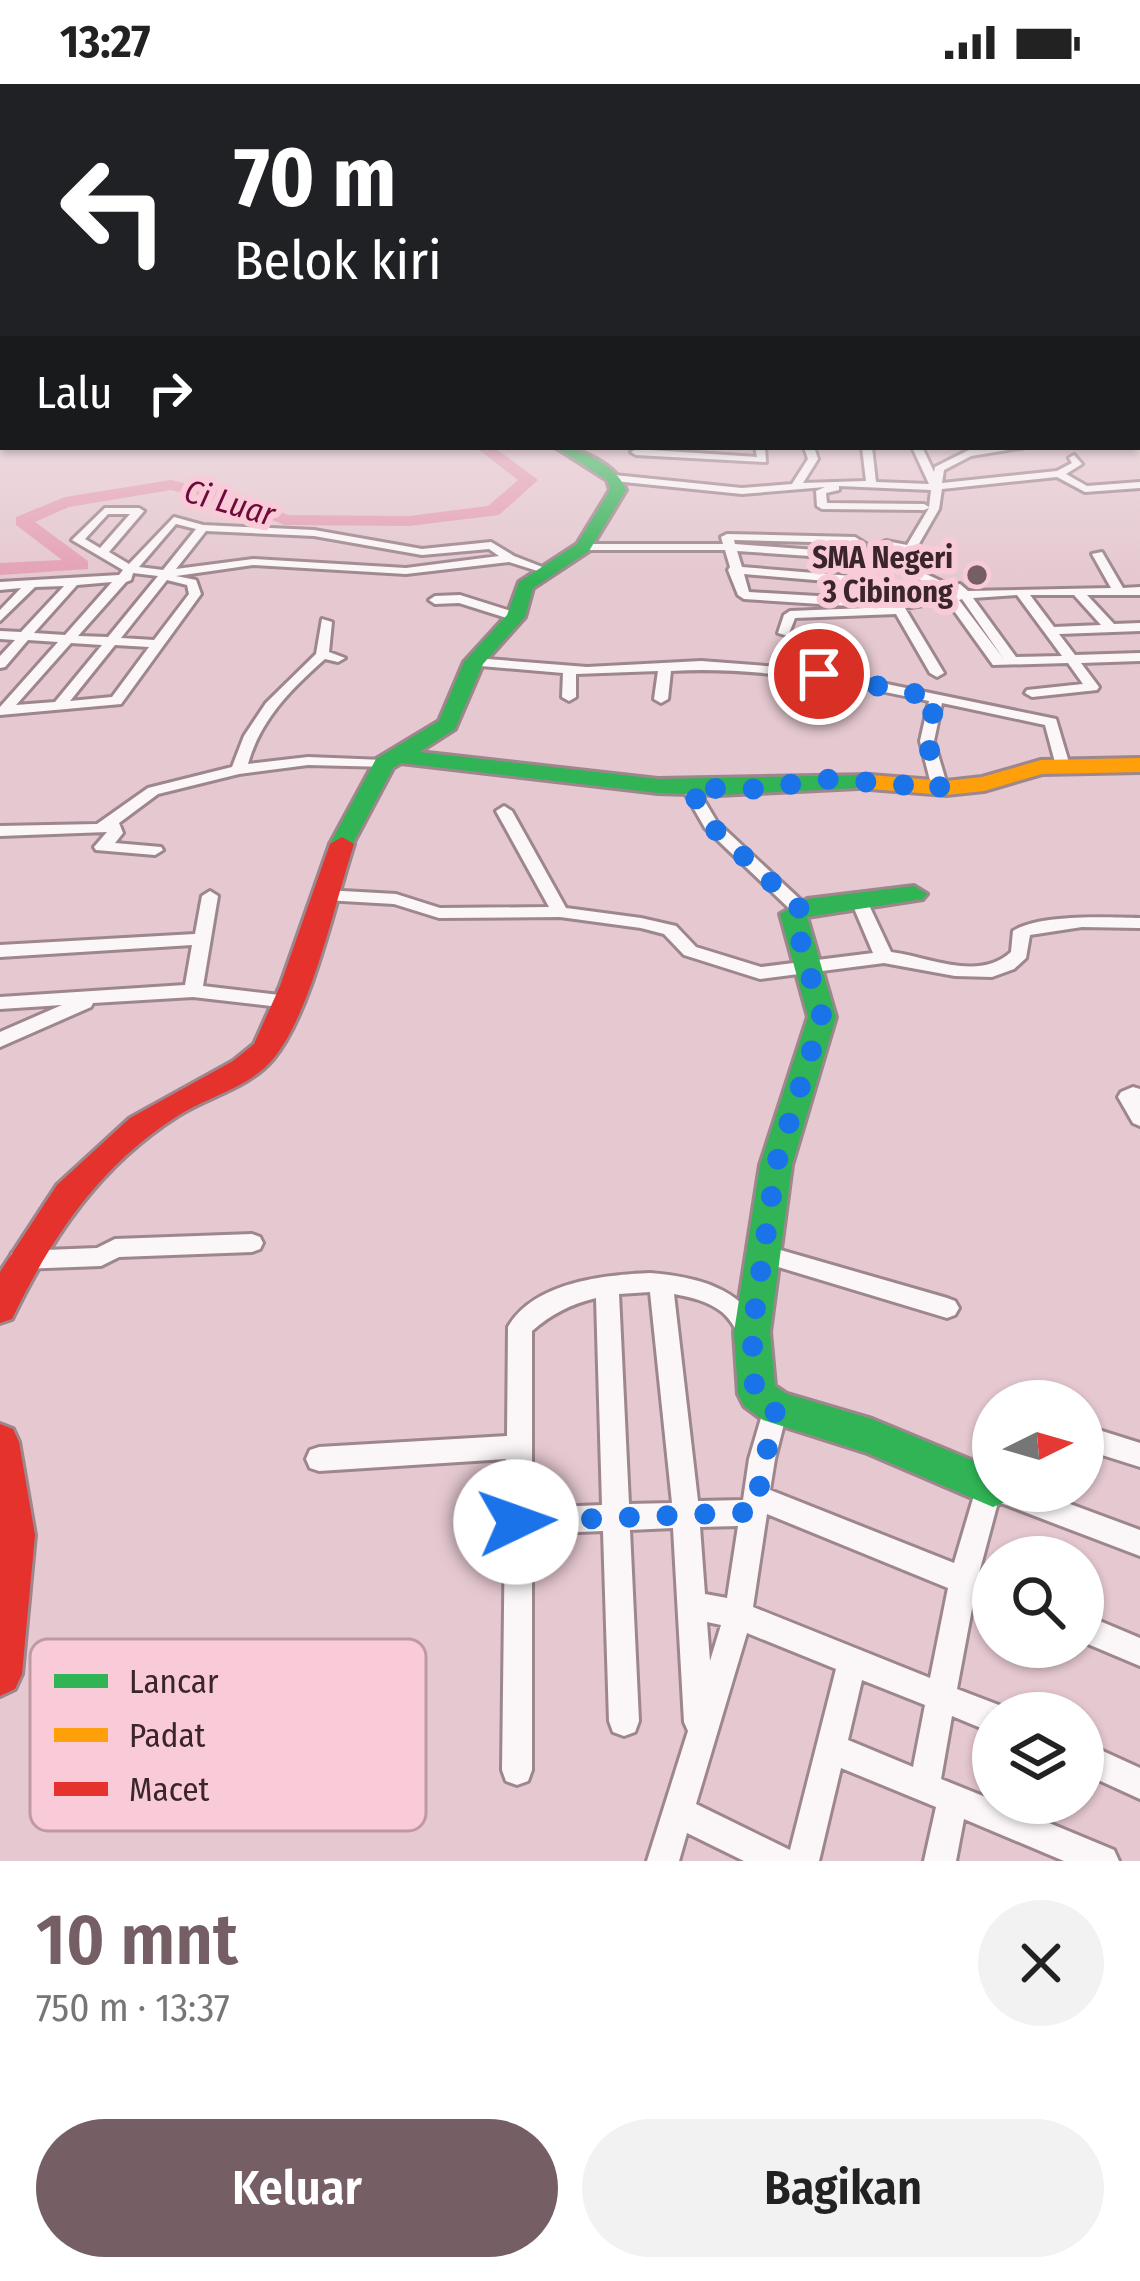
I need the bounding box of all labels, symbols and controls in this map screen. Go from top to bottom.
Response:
text: 13:27 [60,15,150,69]
text: 70 m [234,127,396,228]
icon: left [36,132,192,288]
text: Belok kiri [234,229,442,293]
icon: right [137,360,203,426]
text: Lalu [36,366,113,420]
water label: Ci Luar [180,471,281,535]
place label: SMA Negeri 3 Cibinong [812,540,953,610]
marker: SMA Negeri 3 Cibinong [964,562,990,588]
pin [768,623,870,725]
icon: arrive [786,641,852,707]
north arrow [972,1380,1104,1512]
map controls [972,1380,1104,1824]
position arrow [453,1459,579,1585]
button: search [972,1536,1104,1668]
legend [30,1639,426,1831]
text: Lancar [129,1662,219,1702]
button: layers [972,1692,1104,1824]
text: Padat [129,1716,206,1756]
text: Macet [129,1770,209,1810]
text: 10 mnt [36,1897,238,1983]
button: close [978,1900,1104,2026]
text: 750 m · 13:37 [36,1985,230,2031]
button: Keluar [36,2119,558,2257]
button: Bagikan [582,2119,1104,2257]

